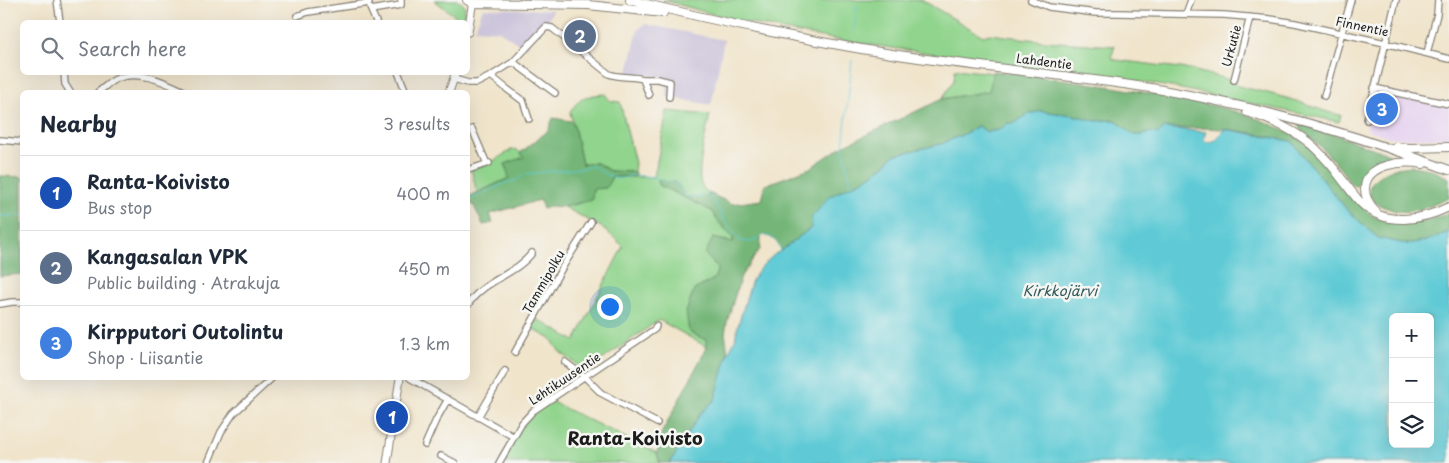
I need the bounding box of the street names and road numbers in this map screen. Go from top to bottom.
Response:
street label: Finnentie [1334,12,1390,40]
street label: Urkutie [1217,23,1245,69]
street label: Lahdentie [1015,49,1073,73]
street label: Tammipolku [518,246,569,317]
street label: Lehtikuusentie [525,348,604,409]

